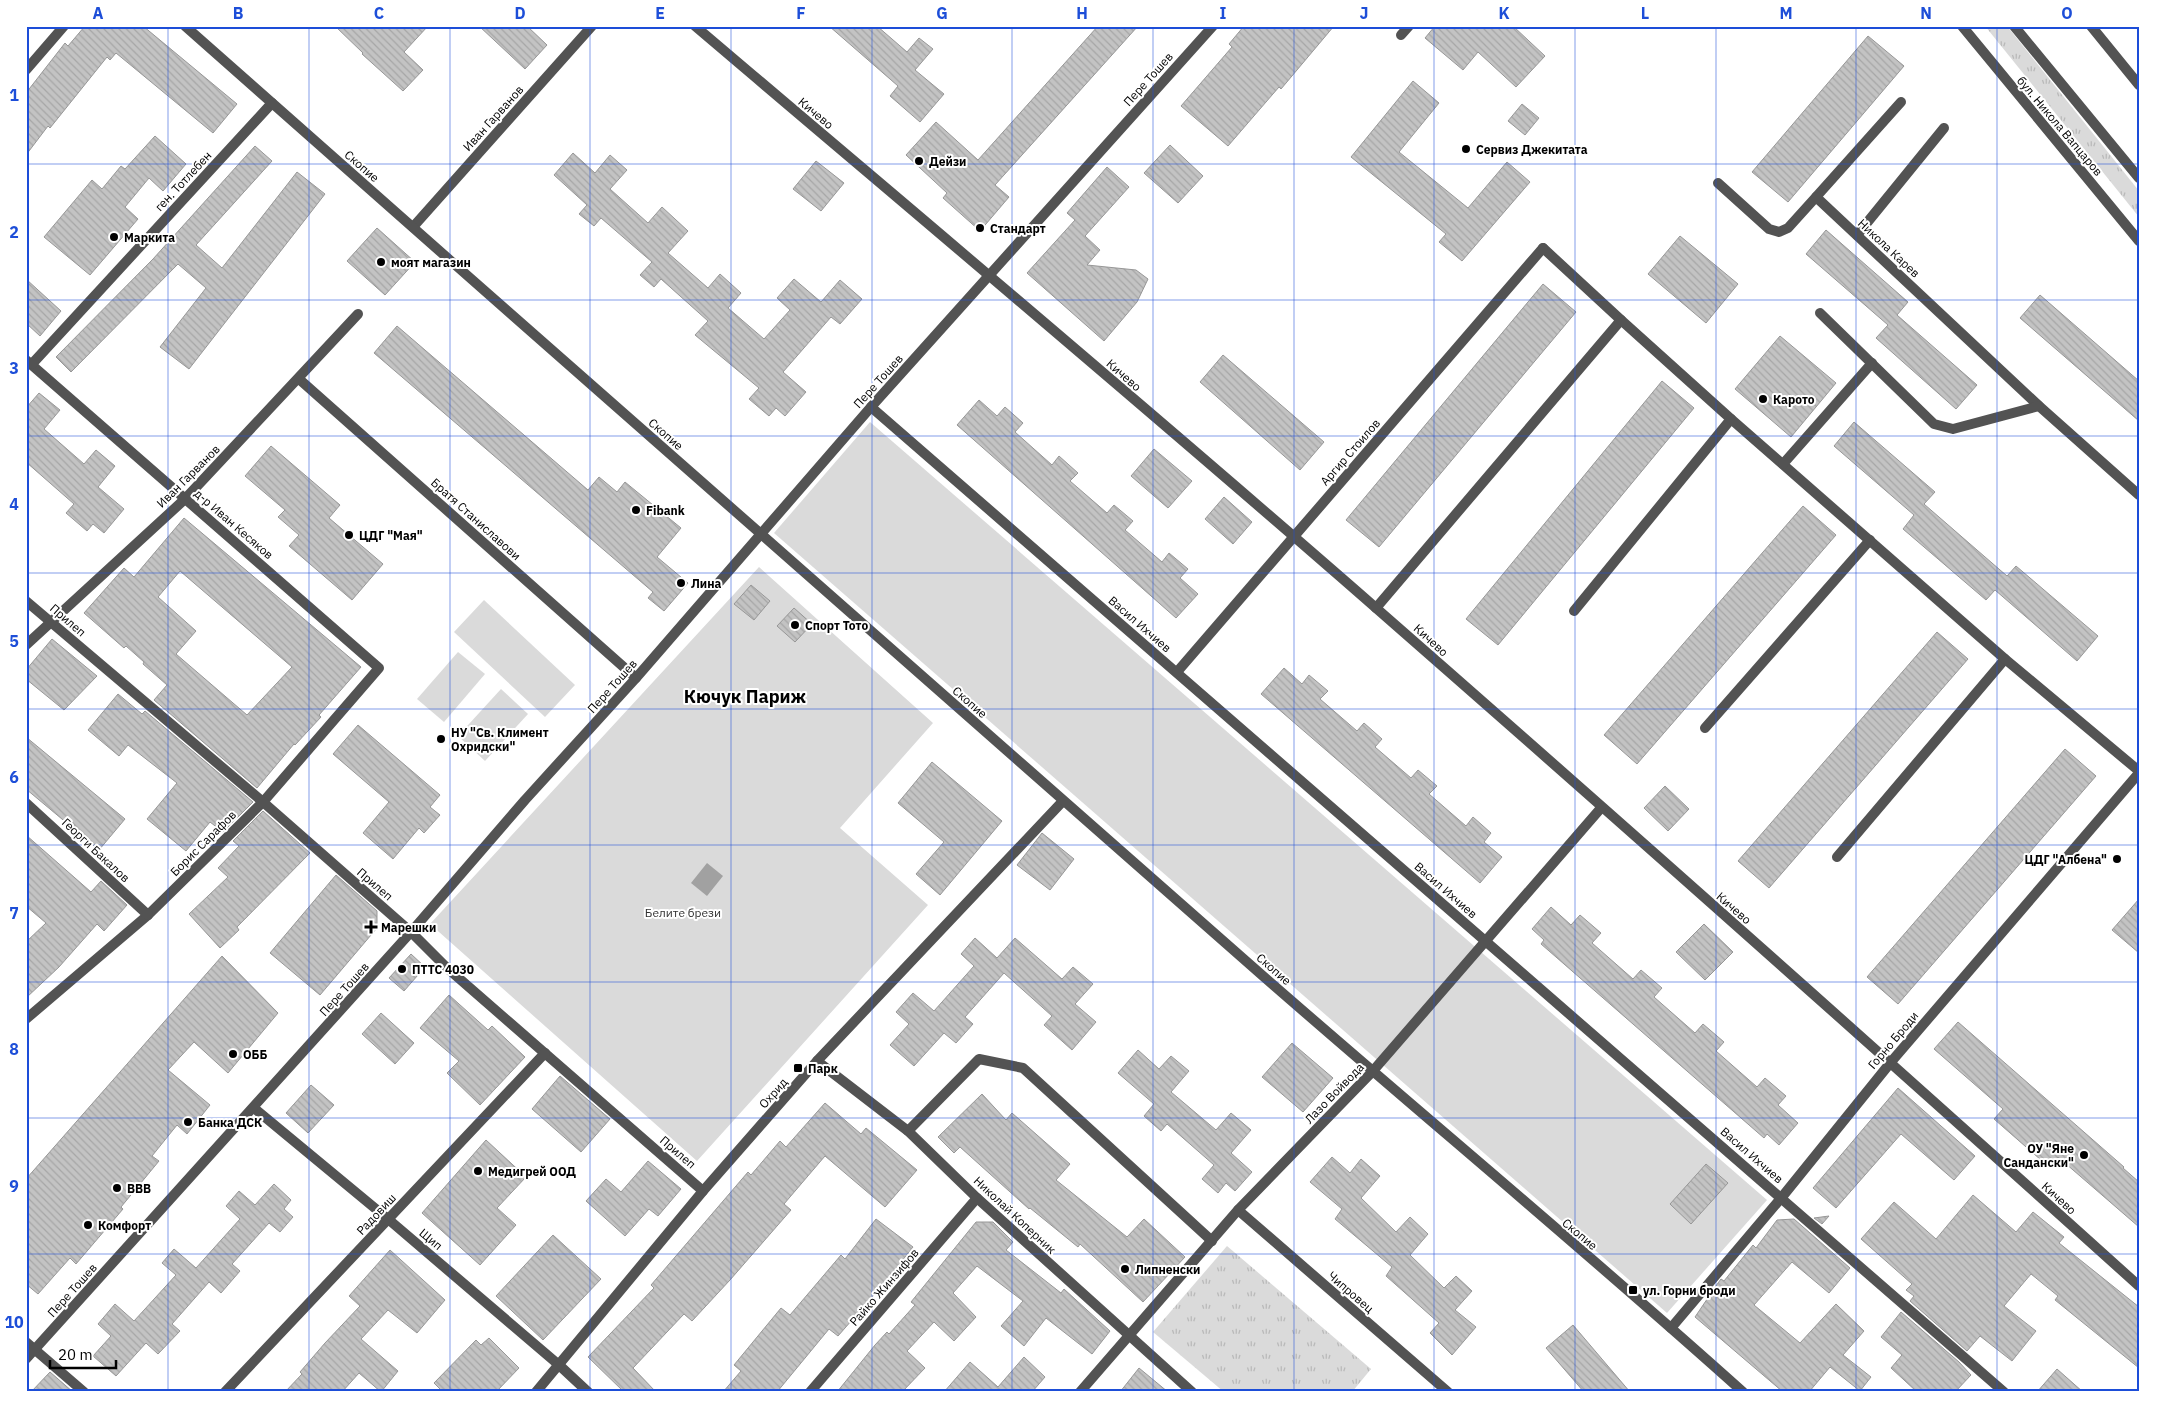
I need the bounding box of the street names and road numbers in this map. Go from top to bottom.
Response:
street label: Пере Тошев [1120,49,1176,109]
street label: бул. Никола Вапцаров [2014,73,2106,179]
street label: Иван Гарванов [460,82,526,154]
street label: Кичево [795,94,837,132]
street label: Скопие [342,147,383,185]
street label: ген. Тотлебен [151,148,215,214]
street label: Никола Карев [1855,216,1923,280]
street label: Пере Тошев [850,351,906,411]
street label: Кичево [1103,356,1145,394]
street label: Скопие [646,415,687,453]
street label: Аргир Стоилов [1317,416,1383,488]
street label: Иван Гарванов [153,441,223,511]
street label: Братя Станиславови [428,475,524,563]
street label: д-р Иван Кесяков [192,486,276,562]
street label: Васил Ихчиев [1106,593,1174,655]
street label: Прилеп [47,600,89,640]
street label: Кичево [1411,621,1452,660]
street label: Пере Тошев [584,656,640,716]
street label: Скопие [950,683,991,721]
street label: Борис Сарафов [167,807,239,879]
street label: Георги Бакалов [59,815,133,885]
street label: Васил Ихчиев [1412,859,1480,921]
street label: Прилеп [354,864,396,904]
street label: Кичево [1713,889,1755,927]
street label: Скопие [1254,950,1295,988]
street label: Пере Тошев [316,959,372,1019]
street label: Горно Броди [1865,1008,1921,1072]
street label: Лазо Войвода [1301,1059,1367,1127]
street label: Охрид [755,1075,791,1111]
street label: Васил Ихчиев [1718,1124,1786,1186]
street label: Прилеп [657,1132,699,1172]
street label: Николай Коперник [971,1173,1060,1257]
street label: Кичево [2039,1179,2080,1218]
street label: Радовиш [353,1190,399,1238]
street label: Скопие [1559,1215,1601,1253]
street label: Щип [416,1225,446,1253]
street label: Райко Жинзифов [846,1245,922,1329]
street label: Пере Тошев [44,1260,100,1320]
street label: Чипровец [1325,1268,1377,1316]

